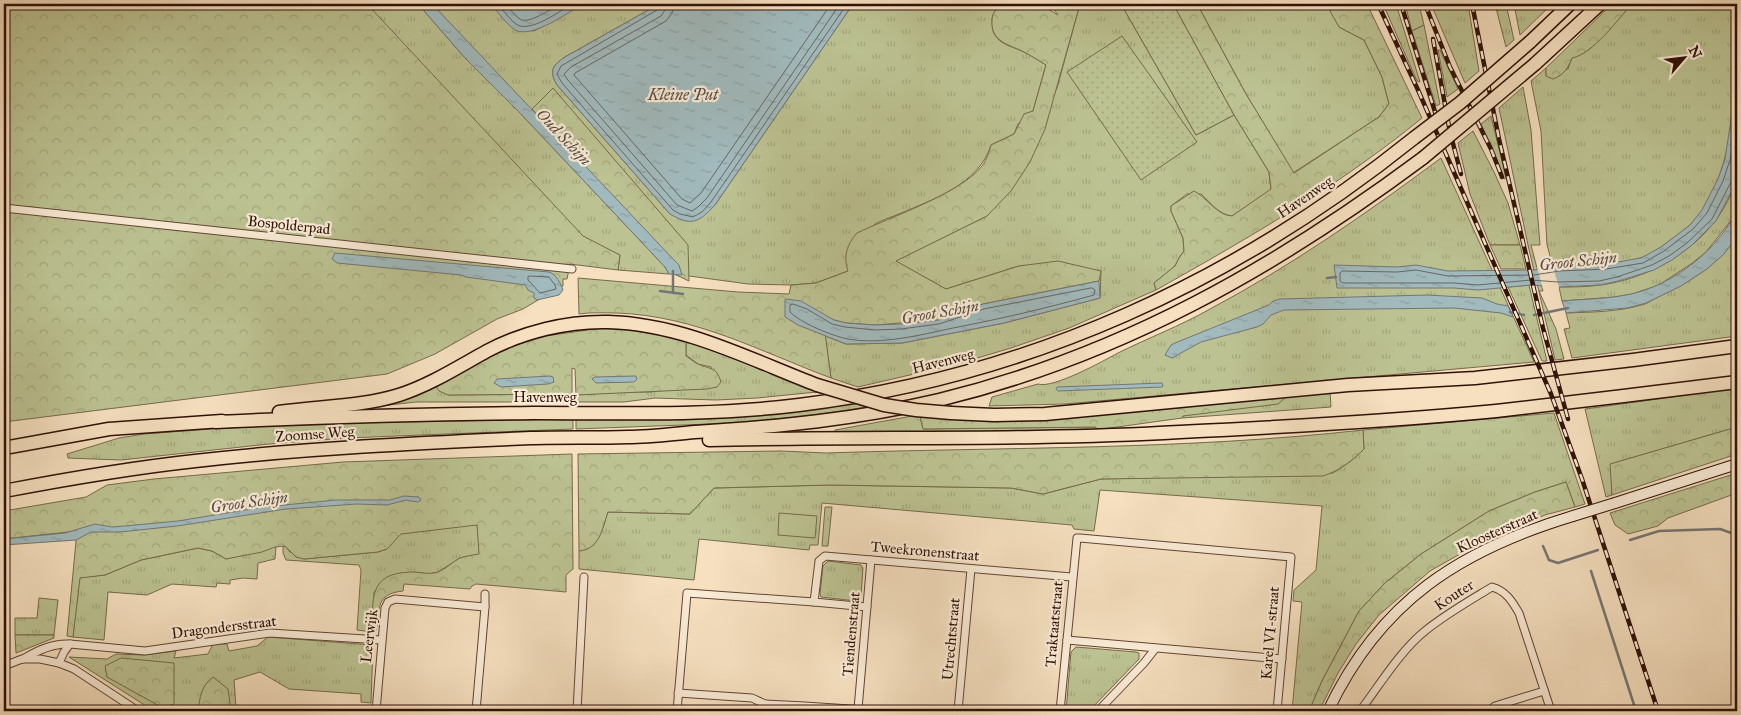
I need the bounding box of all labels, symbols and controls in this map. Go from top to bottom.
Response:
north arrow [1658,32,1708,82]
text: N [1685,43,1705,61]
water label: Kleine Put [647,85,719,104]
water label: Oud Schijn [532,105,596,171]
street label: Havenweg [1274,171,1337,222]
street label: Bospolderpad [247,212,332,238]
water label: Groot Schijn [1538,247,1619,276]
water label: Groot Schijn [900,296,981,329]
street label: Havenweg [910,344,977,377]
street label: Havenweg [513,388,578,406]
street label: Zoomse Weg [275,422,356,446]
water label: Groot Schijn [209,487,290,518]
street label: Kloosterstraat [1454,505,1541,557]
street label: Tweekronenstraat [870,537,981,565]
street label: Kouter [1431,575,1477,614]
street label: Traktaatstraat [1041,579,1067,668]
street label: Karel VI-straat [1257,585,1283,680]
street label: Tiendenstraat [838,590,864,677]
street label: Utrechtstraat [938,596,964,681]
street label: Leerwijk [357,608,381,664]
street label: Dragondersstraat [170,612,278,642]

